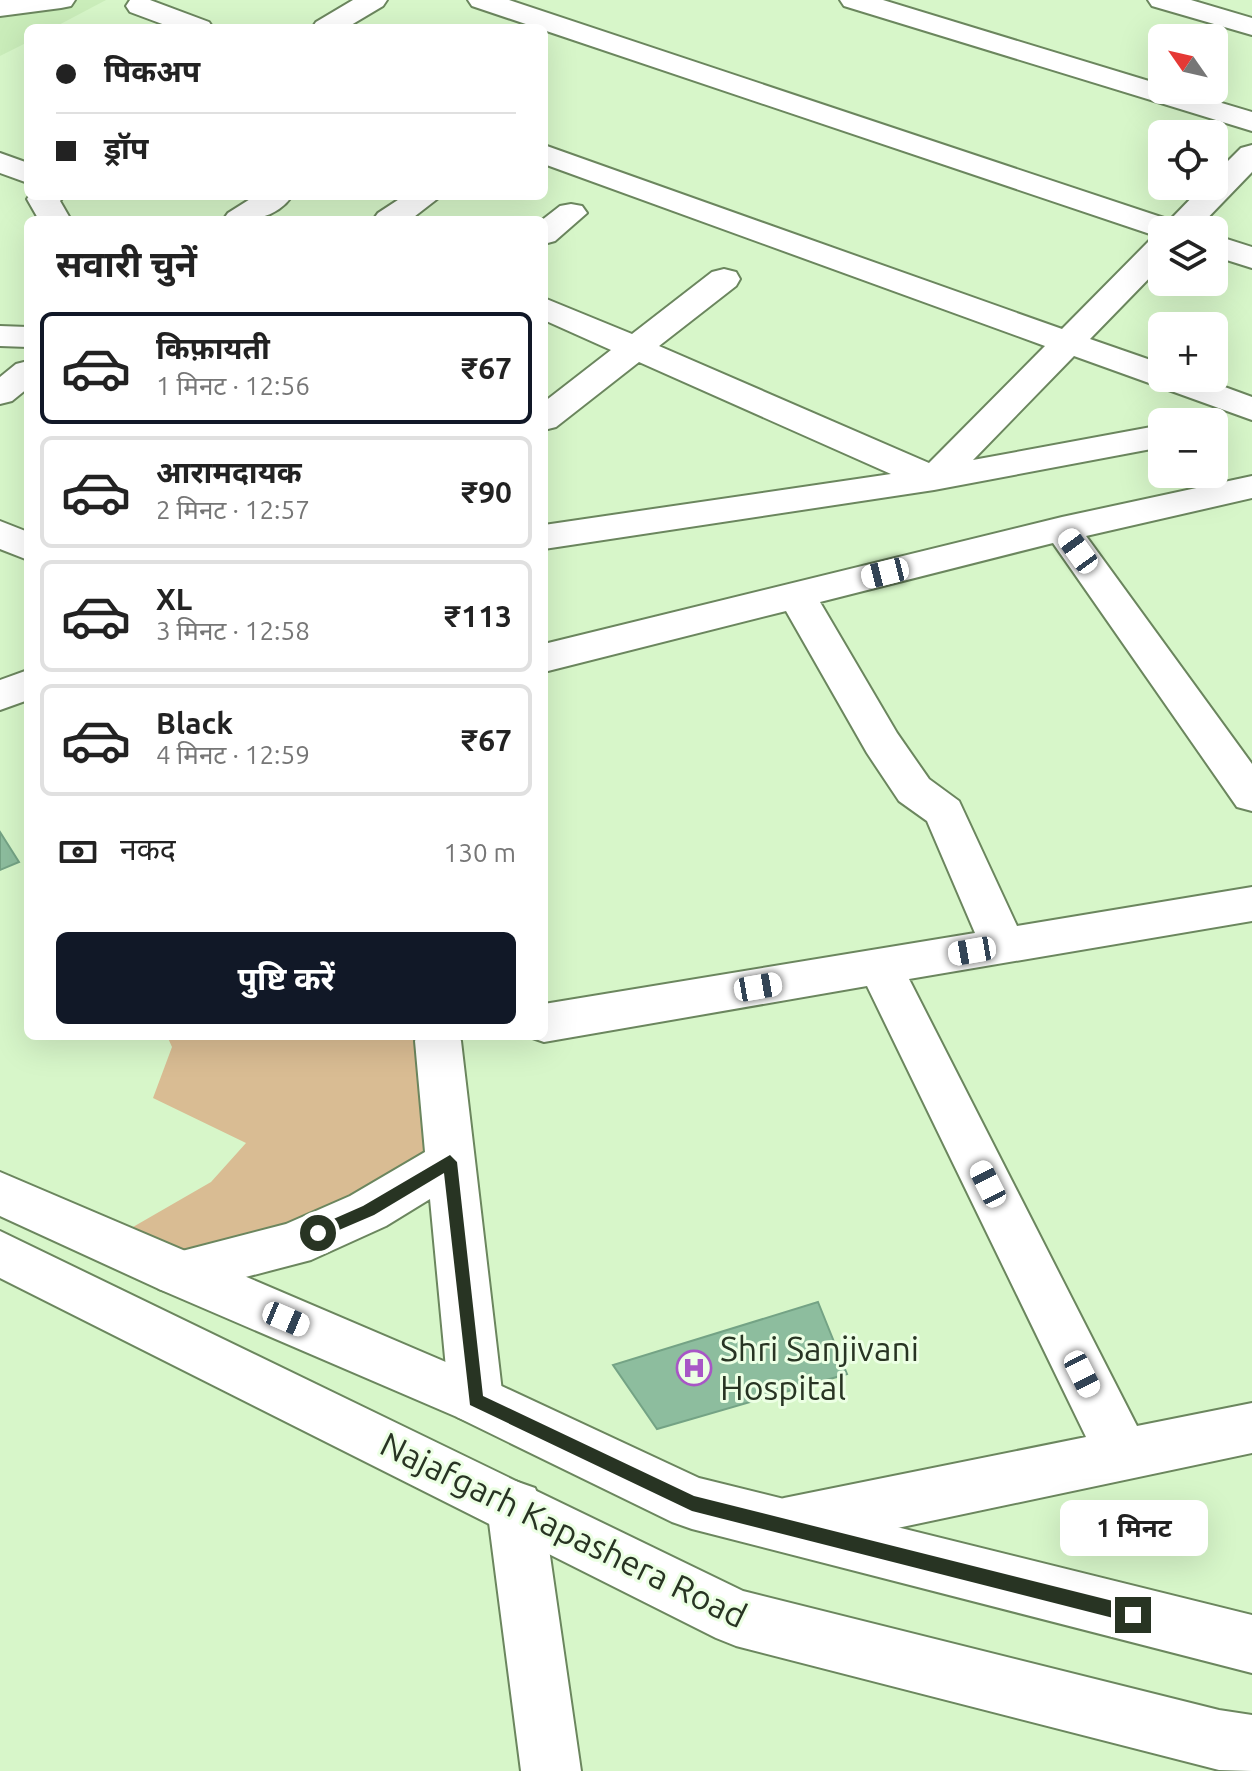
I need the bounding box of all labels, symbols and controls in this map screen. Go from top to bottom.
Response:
north arrow [1148,24,1228,104]
map controls [1148,24,1228,488]
text: पिकअप [104,54,200,88]
button: locate [1148,120,1228,200]
text: ड्रॉप [104,131,148,165]
button: layers [1148,216,1228,296]
text: सवारी चुनें [56,243,197,284]
button: + [1148,312,1228,392]
text: किफ़ायती [156,331,270,365]
icon: car [60,332,132,404]
text: ₹67 [461,351,512,385]
text: 1 मिनट · 12:56 [156,371,310,400]
button: − [1148,408,1228,488]
text: आरामदायक [156,455,302,489]
icon: car [60,456,132,528]
text: ₹90 [461,475,512,509]
text: 2 मिनट · 12:57 [156,495,310,524]
car [1054,525,1102,577]
car [859,556,911,590]
icon: car [60,580,132,652]
text: XL [156,582,192,616]
text: ₹113 [444,599,512,633]
text: 3 मिनट · 12:58 [156,616,310,645]
icon: car [60,704,132,776]
text: Black [156,706,233,740]
text: ₹67 [461,723,512,757]
text: 4 मिनट · 12:59 [156,740,310,769]
icon: cash [56,830,100,874]
text: नकद [120,832,176,866]
text: 130 m [444,838,516,867]
button: पुष्टि करें [56,932,516,1024]
car [946,935,998,967]
car [732,971,784,1003]
car [966,1157,1010,1211]
route start [300,1215,336,1251]
car [259,1299,313,1339]
place label: Shri Sanjivani Hospital [720,1329,919,1406]
car [1060,1347,1104,1401]
hospital icon: Shri Sanjivani Hospital [675,1349,713,1387]
street label: Najafgarh Kapashera Road [375,1424,753,1634]
callout: 1 मिनट [1059,1499,1207,1555]
text: 1 मिनट [1096,1513,1172,1542]
route end [1115,1597,1151,1633]

